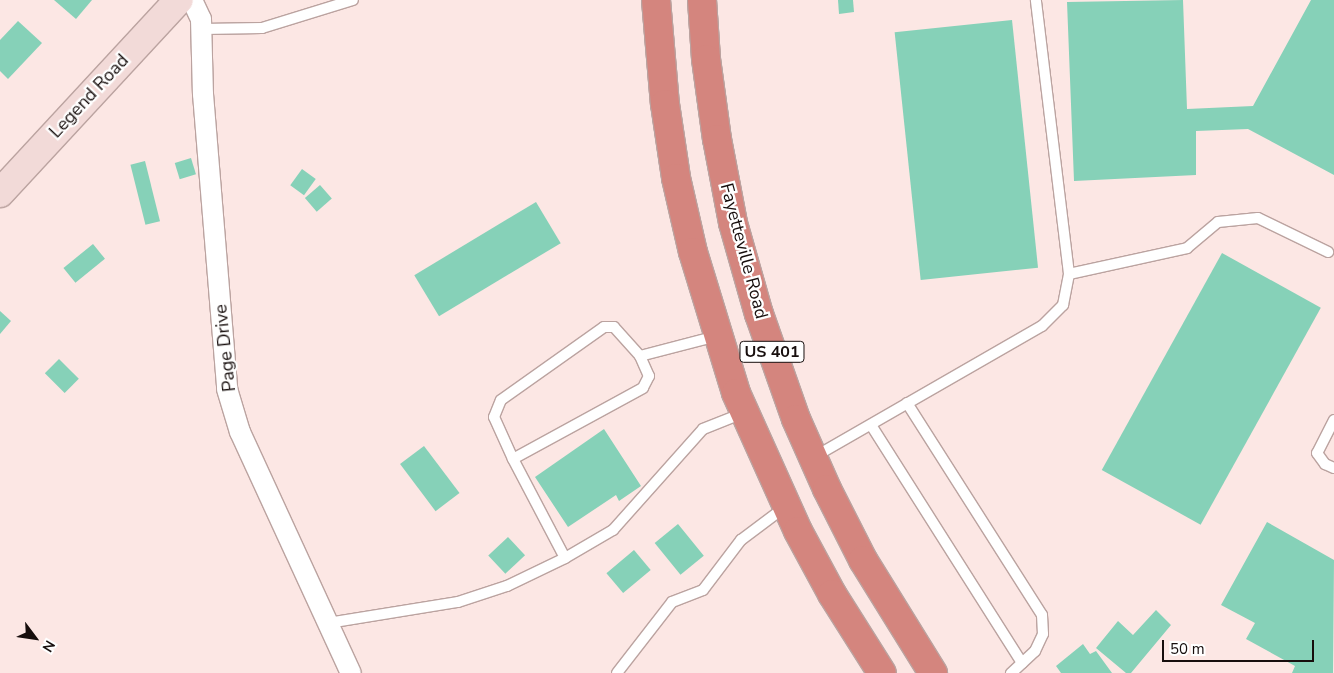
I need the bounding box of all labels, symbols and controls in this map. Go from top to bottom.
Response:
street label: Legend Road [45,50,133,142]
street label: Fayetteville Road [716,181,772,321]
street label: Page Drive [210,303,240,393]
road number: US 401 [738,338,806,366]
north arrow [10,613,60,663]
scale bar [1164,630,1316,662]
text: N [37,637,59,655]
text: 50 m [1170,639,1205,659]

